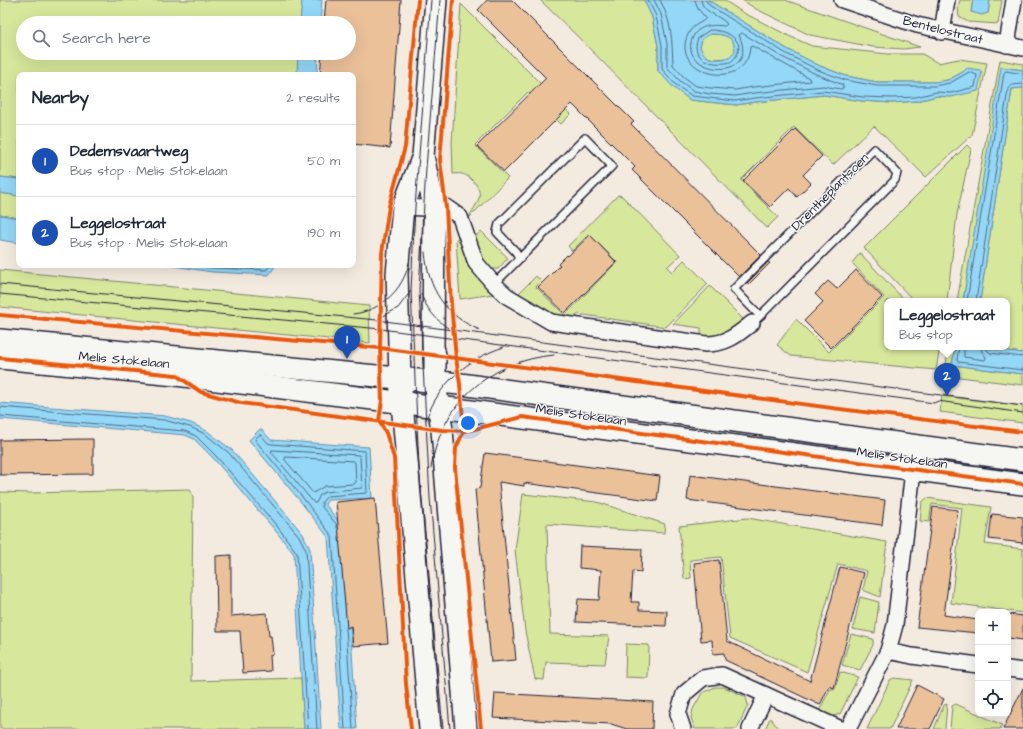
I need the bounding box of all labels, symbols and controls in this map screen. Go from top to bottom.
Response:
street label: Bentelostraat [901,11,986,49]
search box [16,16,356,60]
icon: search [30,27,52,49]
text: Search here [62,28,151,49]
text: Nearby [32,86,89,110]
text: 2 results [286,89,340,107]
text: Dedemsvaartweg [70,141,188,162]
street label: Drentheplantsoen [787,149,873,235]
text: 1 [44,152,46,170]
text: 50 m [307,152,340,170]
text: Bus stop · Melis Stokelaan [70,162,227,180]
text: Leggelostraat [70,213,166,234]
text: 2 [41,224,49,242]
text: 190 m [307,224,340,242]
text: Bus stop · Melis Stokelaan [70,234,227,252]
popup [884,298,1010,350]
text: Leggelostraat [899,305,995,326]
pin: 1 [334,326,360,359]
text: Bus stop [899,326,953,344]
street label: Melis Stokelaan [78,347,171,373]
pin: 2 [934,363,960,396]
street label: Melis Stokelaan [535,400,628,430]
your location [458,413,478,433]
street label: Melis Stokelaan [856,443,949,473]
map controls [975,609,1011,717]
button: + [975,609,1011,645]
button: − [975,645,1011,681]
button: locate [975,681,1011,717]

